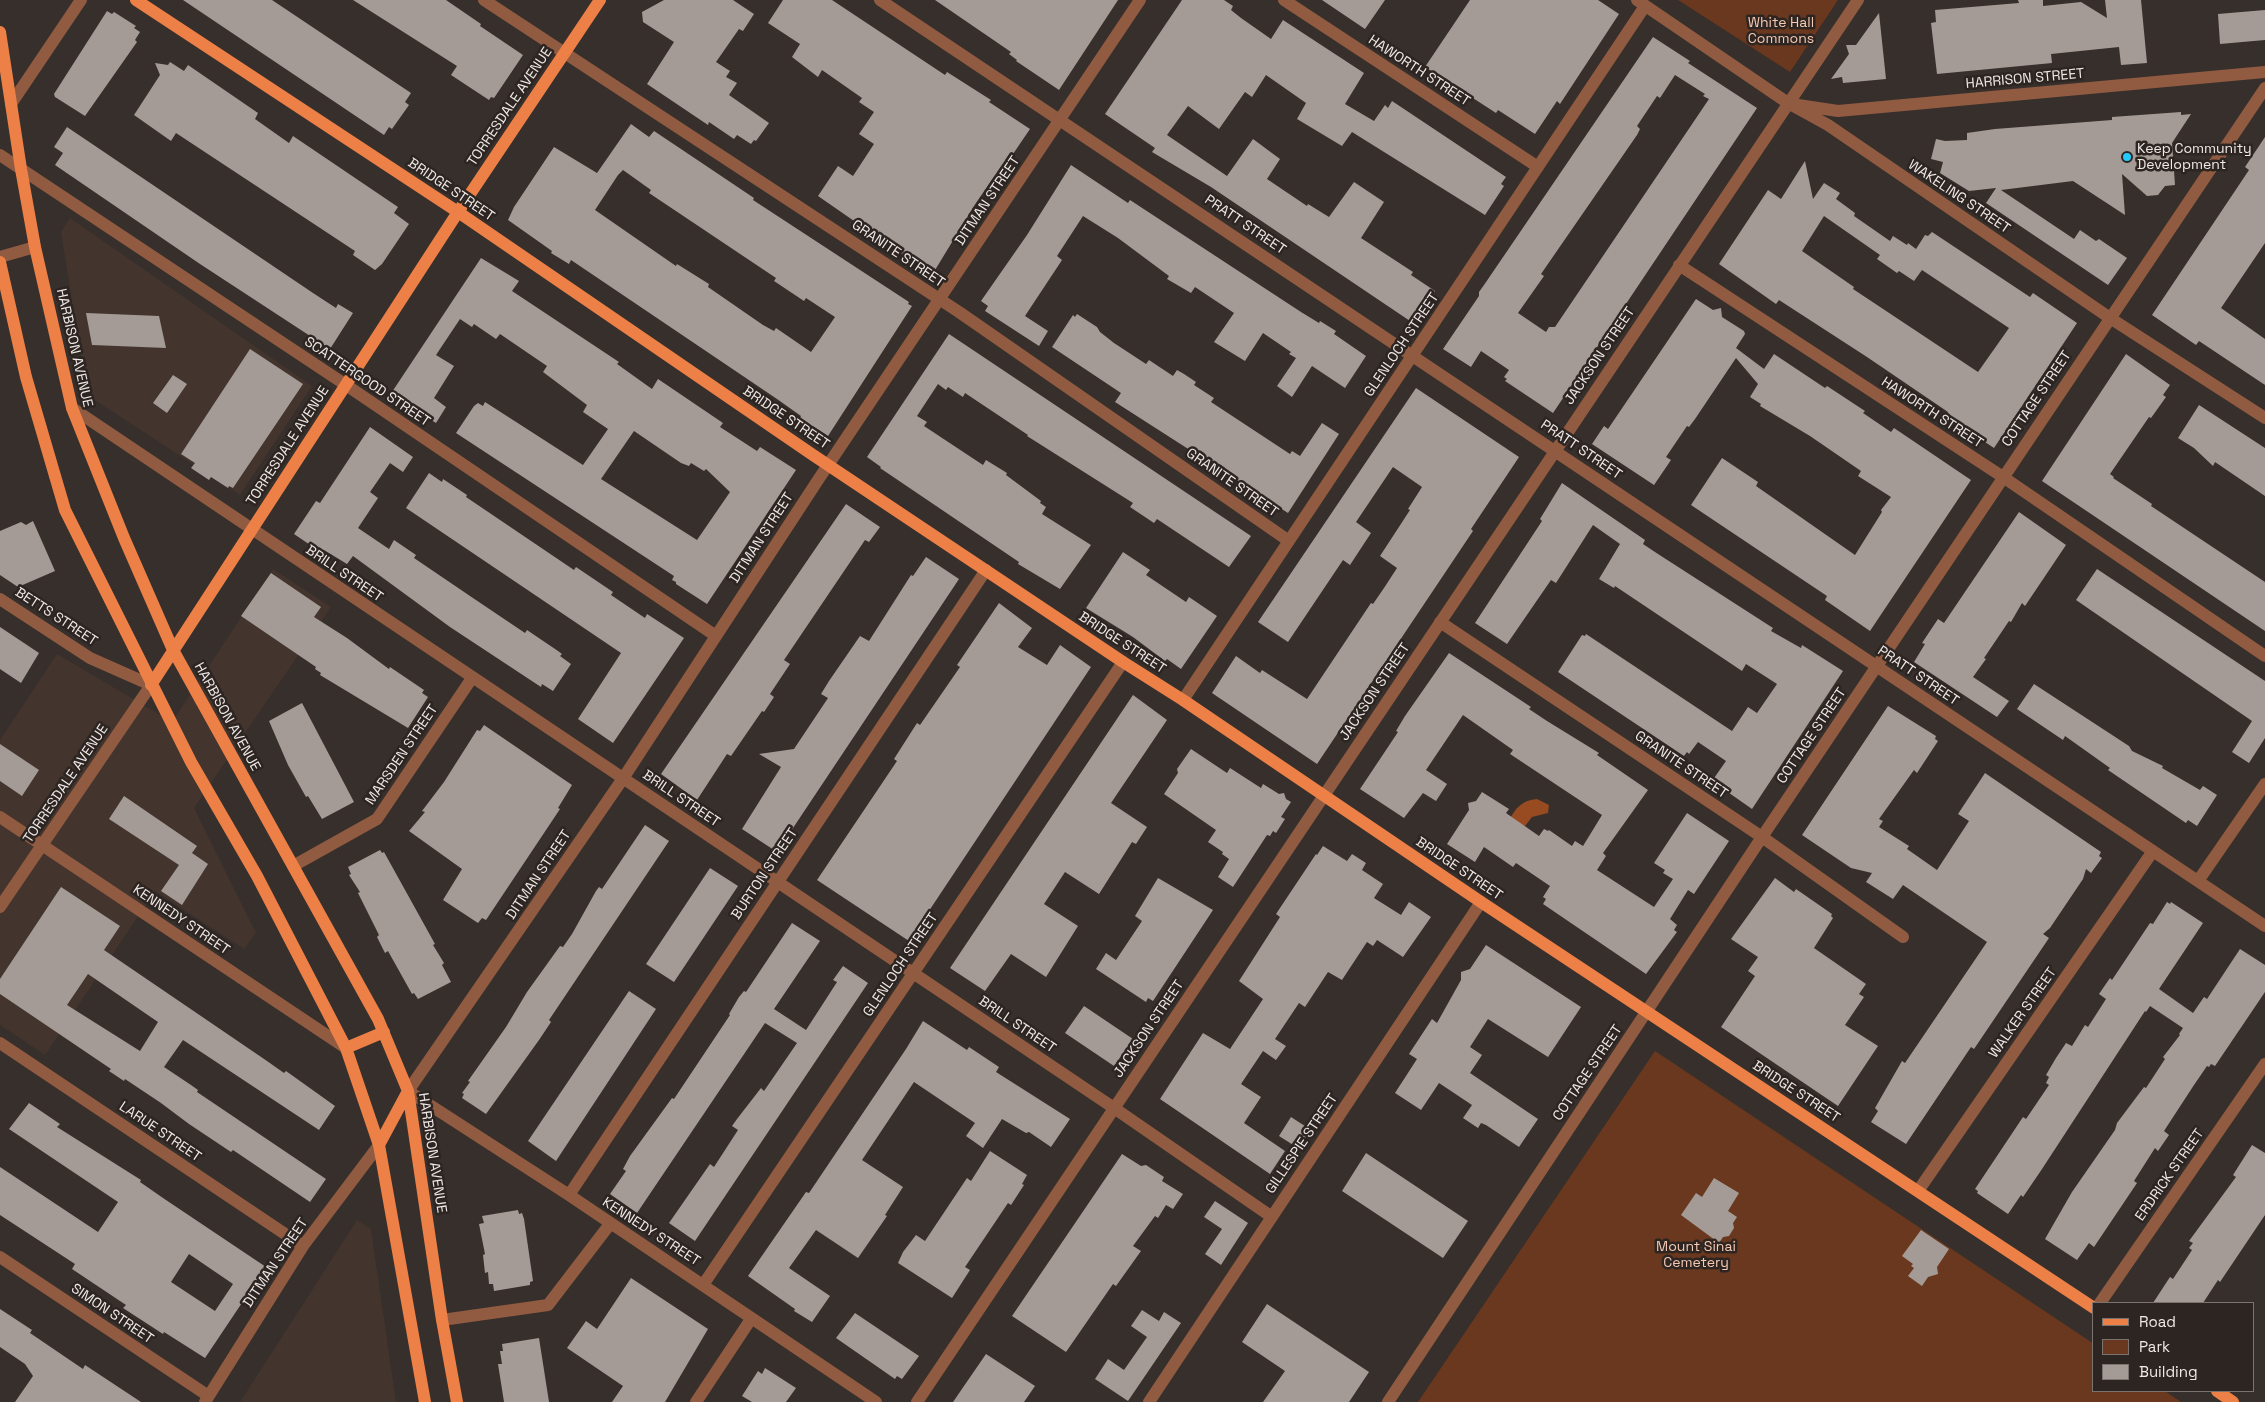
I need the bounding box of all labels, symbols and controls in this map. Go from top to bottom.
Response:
park label: White Hall Commons [1748,15,1814,48]
street label: HAWORTH STREET [1365,32,1473,110]
street label: TORRESDALE AVENUE [464,44,556,170]
street label: HARRISON STREET [1965,65,2085,93]
place label: Keep Community Development [2137,141,2252,174]
marker: Keep Community Development [2121,151,2133,163]
street label: DITMAN STREET [952,153,1024,249]
street label: BRIDGE STREET [405,155,497,225]
street label: WAKELING STREET [1905,157,2013,237]
street label: PRATT STREET [1201,192,1289,258]
street label: GRANITE STREET [848,217,948,291]
street label: HARBISON AVENUE [52,287,96,409]
street label: GLENLOCH STREET [1361,290,1443,400]
street label: JACKSON STREET [1561,304,1639,408]
street label: SCATTERGOOD STREET [301,334,433,430]
street label: COTTAGE STREET [1999,348,2075,450]
street label: HAWORTH STREET [1878,374,1986,452]
street label: TORRESDALE AVENUE [243,383,333,509]
street label: BRIDGE STREET [740,383,832,453]
street label: PRATT STREET [1537,417,1625,483]
street label: GRANITE STREET [1183,445,1281,521]
street label: DITMAN STREET [727,490,797,586]
street label: BRILL STREET [302,542,386,606]
street label: BETTS STREET [12,584,100,650]
street label: BRIDGE STREET [1075,609,1169,677]
street label: JACKSON STREET [1336,640,1414,744]
street label: PRATT STREET [1874,643,1962,709]
street label: HARBISON AVENUE [190,660,264,774]
street label: COTTAGE STREET [1774,685,1850,787]
street label: MARSDEN STREET [362,702,442,808]
street label: TORRESDALE AVENUE [20,721,112,847]
street label: GRANITE STREET [1631,728,1731,802]
street label: BRILL STREET [639,767,723,831]
street label: BURTON STREET [728,825,802,923]
street label: DITMAN STREET [503,827,575,923]
street label: BRIDGE STREET [1413,834,1505,904]
street label: KENNEDY STREET [129,881,233,959]
street label: GLENLOCH STREET [860,910,942,1020]
street label: WALKER STREET [1986,965,2060,1061]
street label: JACKSON STREET [1110,977,1188,1081]
street label: BRILL STREET [975,993,1059,1057]
street label: COTTAGE STREET [1550,1022,1626,1124]
street label: BRIDGE STREET [1749,1058,1843,1126]
street label: GILLESPIE STREET [1262,1091,1342,1197]
street label: HARBISON AVENUE [414,1092,450,1214]
street label: LARUE STREET [116,1098,204,1166]
street label: ERDRICK STREET [2132,1126,2208,1224]
street label: KENNEDY STREET [599,1194,703,1270]
street label: DITMAN STREET [240,1215,312,1311]
park label: Mount Sinai Cemetery [1656,1239,1736,1272]
street label: SIMON STREET [68,1280,156,1348]
legend [2092,1302,2255,1392]
text: Road [2139,1312,2176,1331]
text: Park [2139,1337,2170,1356]
text: Building [2139,1362,2198,1381]

